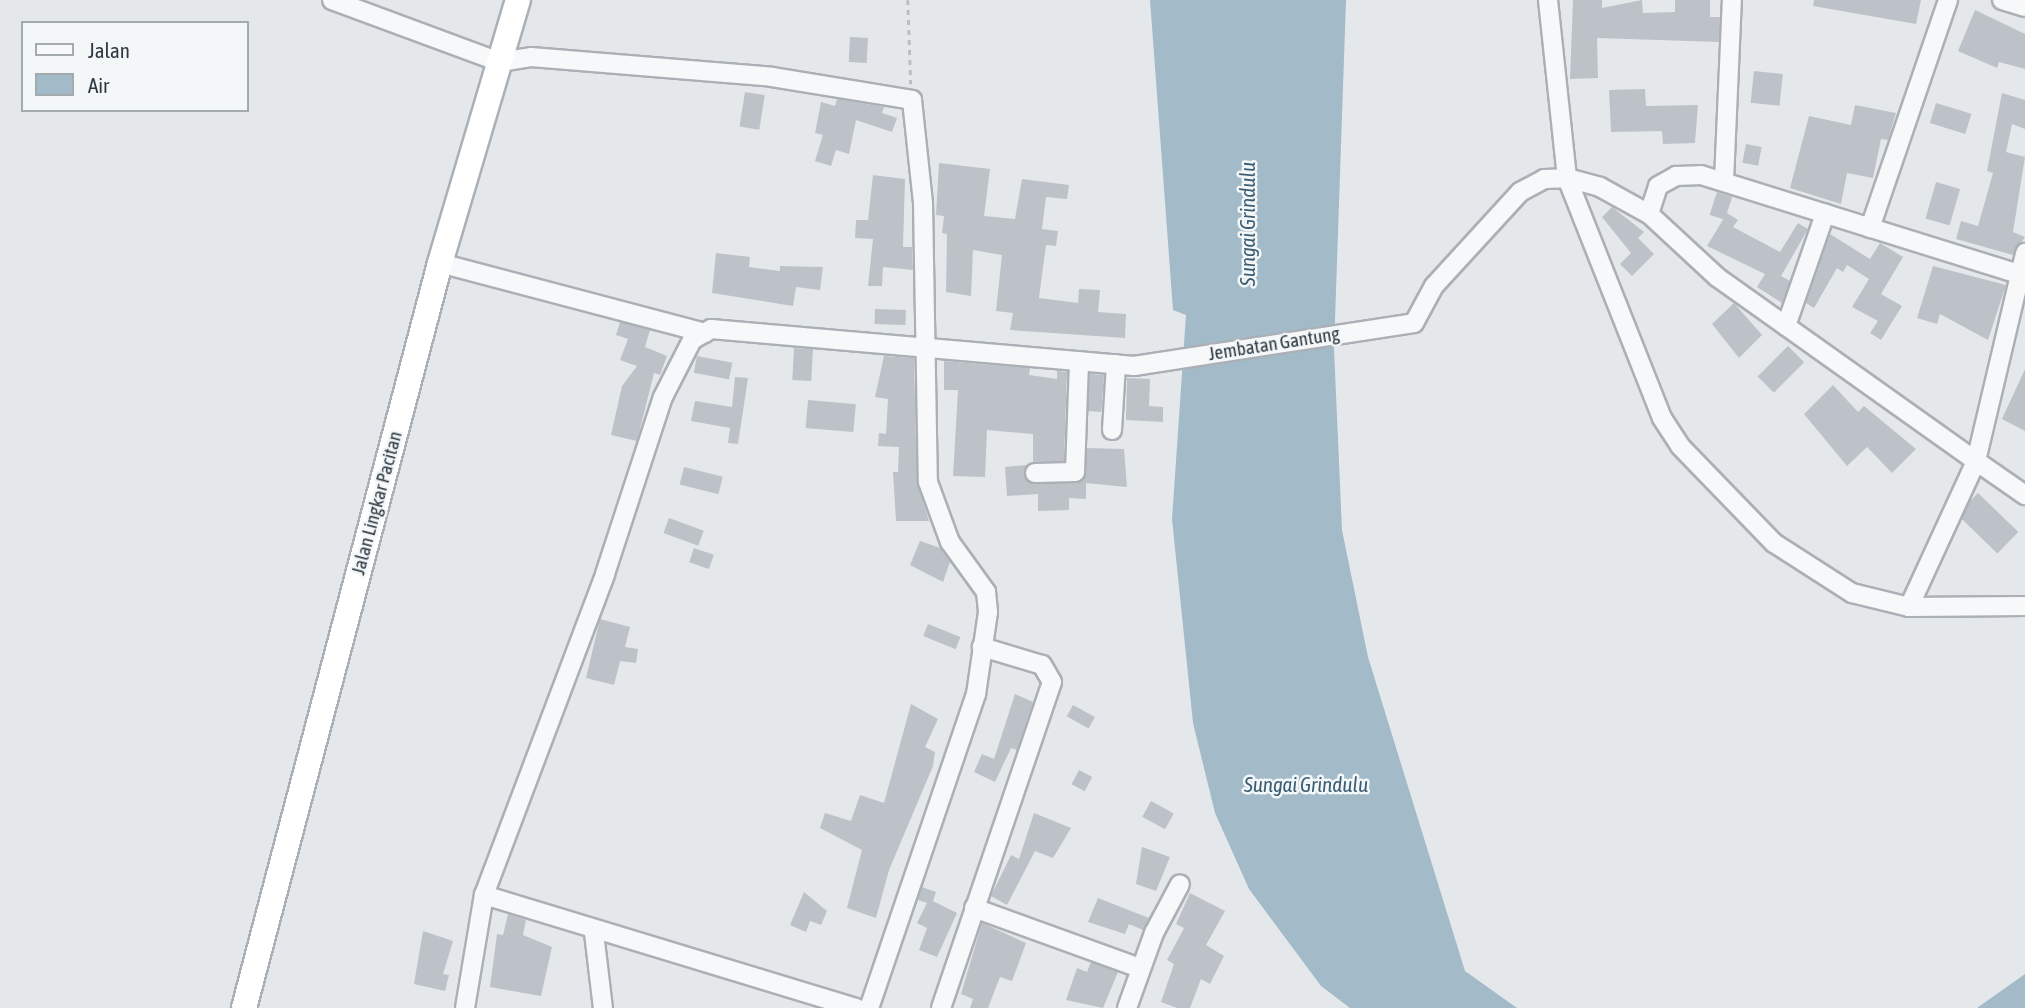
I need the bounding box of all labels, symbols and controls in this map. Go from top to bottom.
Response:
legend [21,21,248,112]
text: Jalan [88,38,130,62]
text: Air [88,73,109,97]
water label: Sungai Grindulu [1234,162,1260,286]
street label: Jembatan Gantung [1207,322,1341,366]
street label: Jalan Lingkar Pacitan [347,429,407,577]
water label: Sungai Grindulu [1244,771,1368,797]

